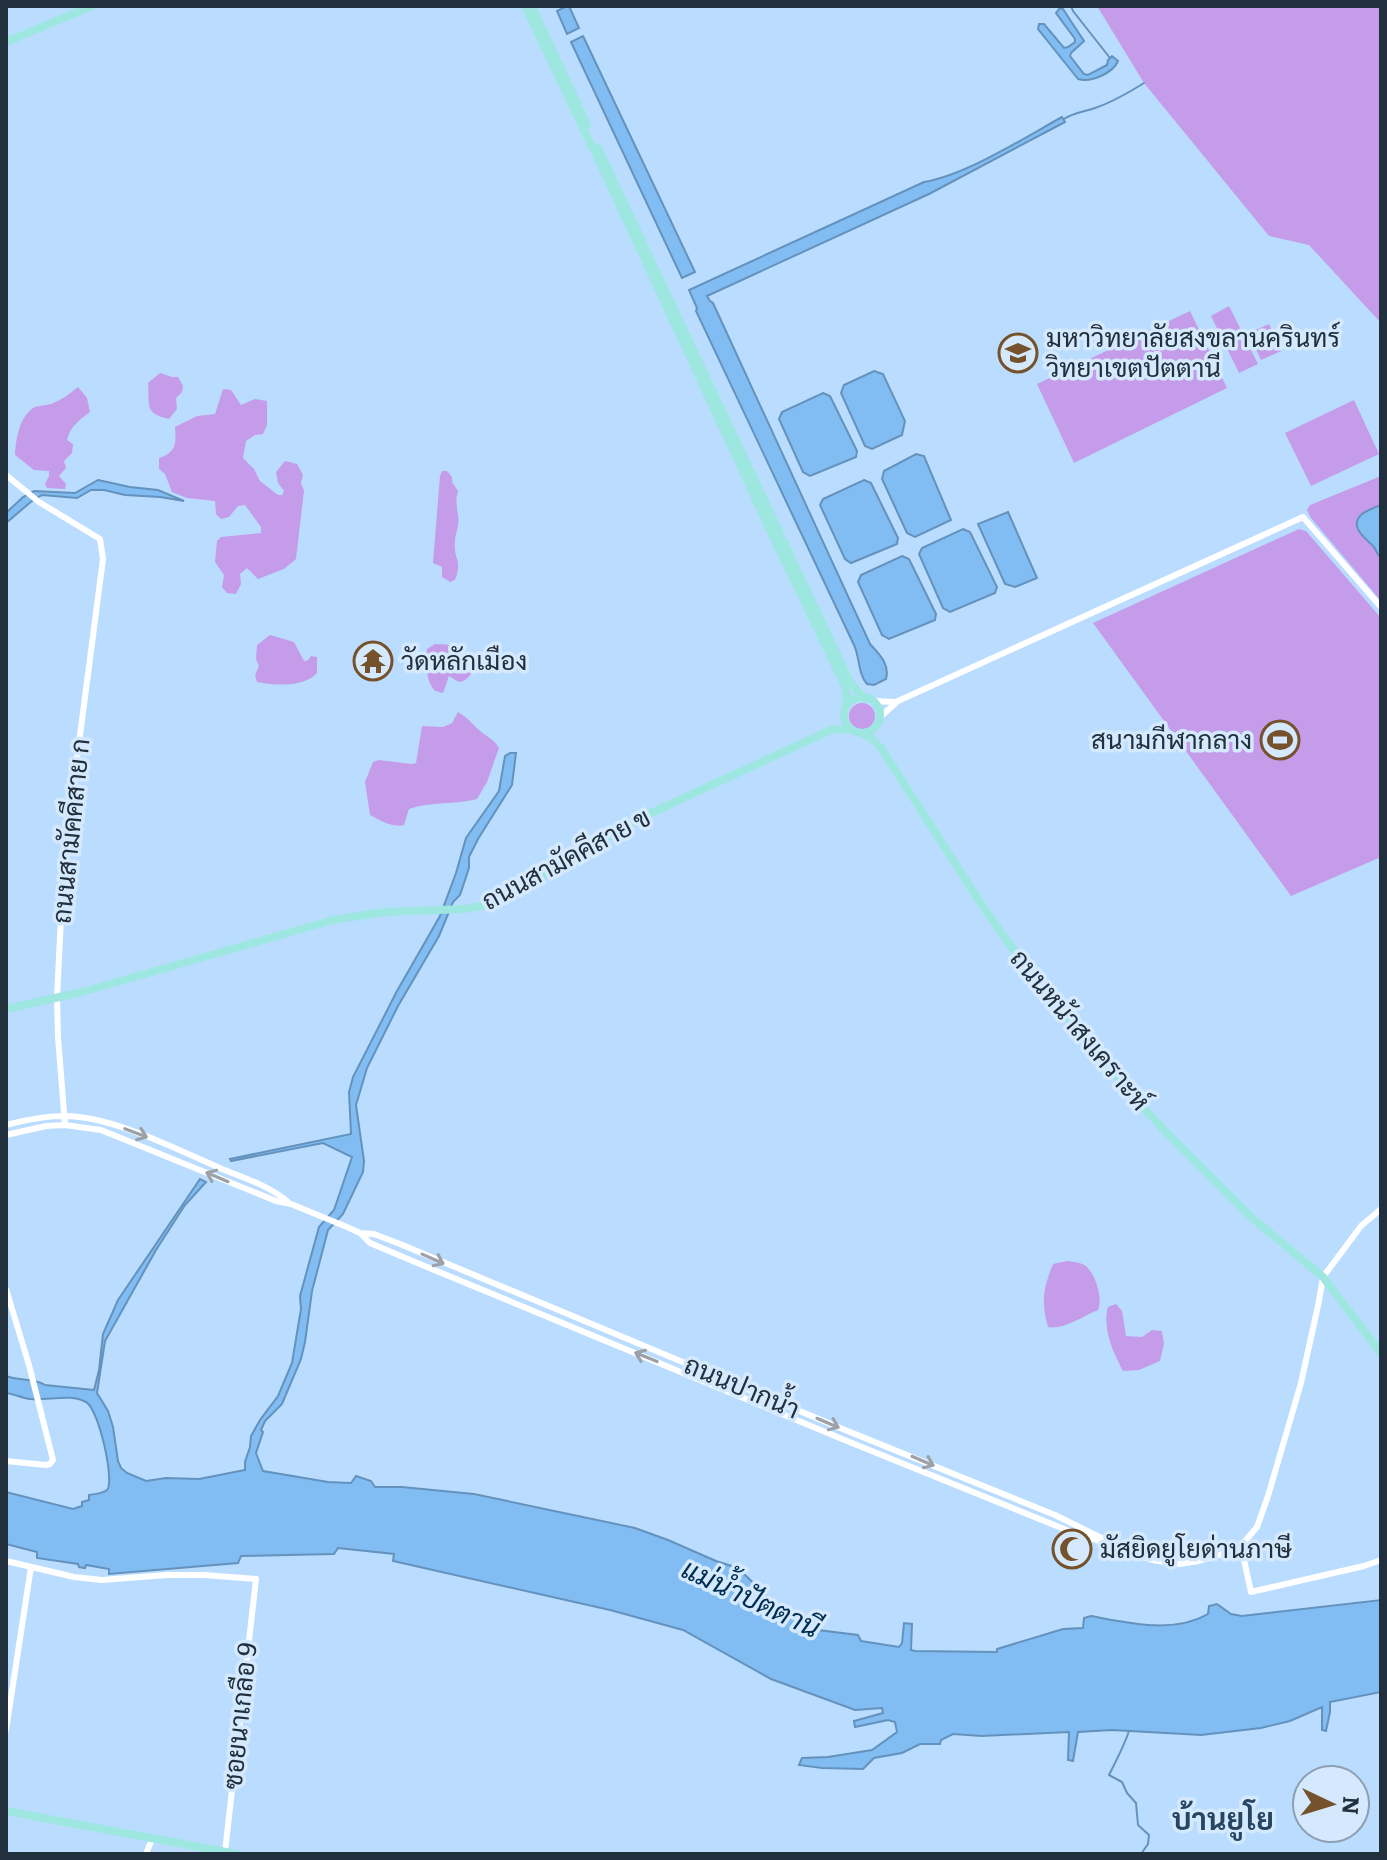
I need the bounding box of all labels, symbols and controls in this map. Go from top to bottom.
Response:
place label: มหาวิทยาลัยสงขลานครินทร์ วิทยาเขตปัตตานี [1045,316,1340,385]
school or university icon: มหาวิทยาลัยสงขลานครินทร์ วิทยาเขตปัตตานี [997,332,1039,374]
place label: วัดหลักเมือง [401,639,527,678]
temple icon: วัดหลักเมือง [352,640,394,682]
place label: สนามกีฬากลาง [1091,718,1252,757]
sports icon: สนามกีฬากลาง [1259,719,1301,761]
street label: ถนนสามัคคีสาย ก [39,736,98,925]
street label: ถนนสามัคคีสาย ข [473,796,656,918]
street label: ถนนหน้าสงเคราะห์ [1003,939,1161,1118]
one-way arrow [124,1127,148,1142]
one-way arrow [206,1169,230,1184]
one-way arrow [421,1252,445,1267]
street label: ถนนปากน้ำ [679,1343,807,1426]
one-way arrow [634,1349,659,1363]
one-way arrow [815,1417,840,1432]
one-way arrow [910,1454,935,1469]
place label: มัสยิดยูโยด่านภาษี [1100,1527,1292,1567]
mosque icon: มัสยิดยูโยด่านภาษี [1051,1528,1093,1570]
water label: แม่น้ำปัตตานี [676,1545,830,1647]
street label: ซอยนาเกลือ 9 [210,1640,265,1791]
north arrow [1291,1764,1371,1844]
district label: บ้านยูโย [1172,1795,1274,1841]
text: N [1335,1795,1370,1816]

